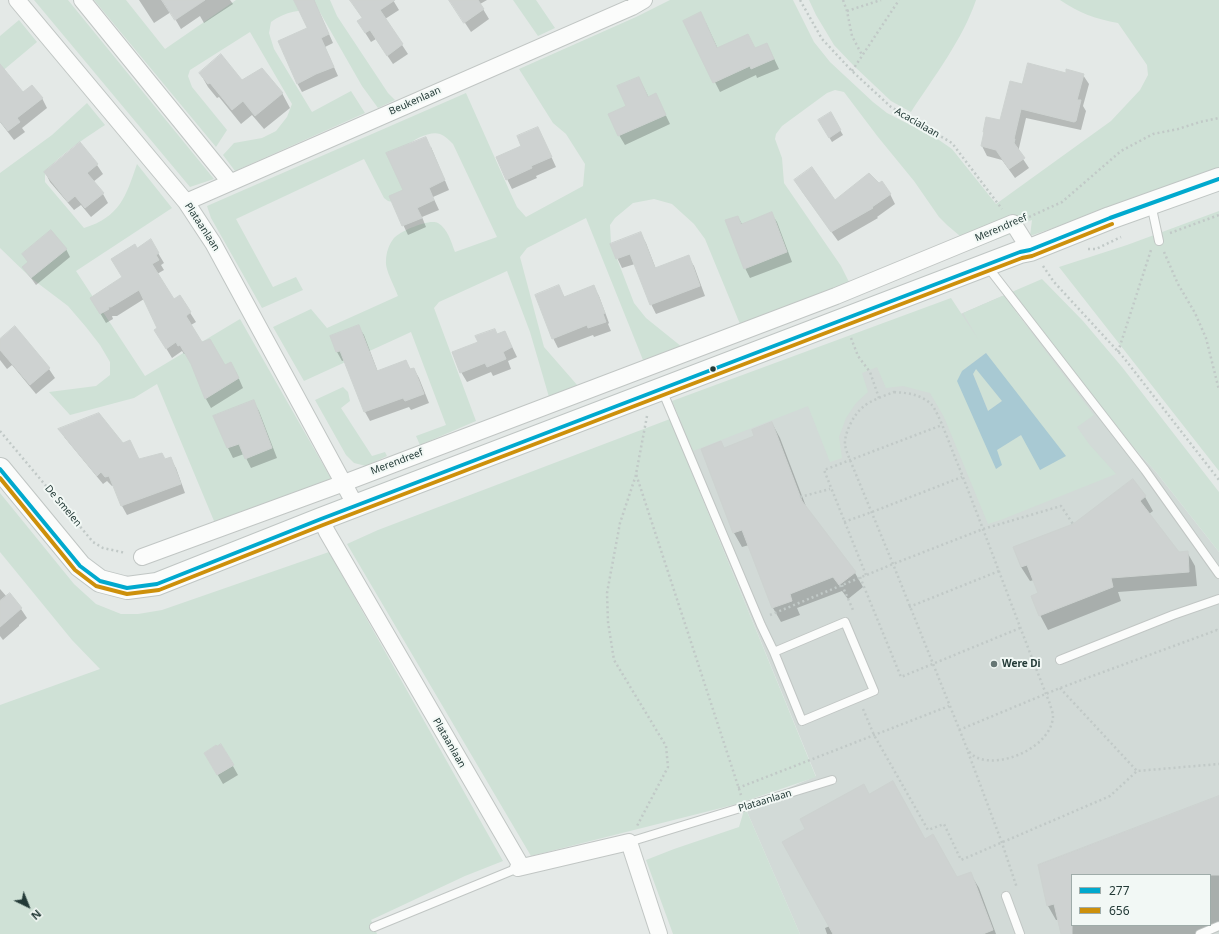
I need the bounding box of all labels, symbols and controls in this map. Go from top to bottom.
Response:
street label: Beukenlaan [387,84,443,118]
street label: Acacialaan [892,105,942,141]
street label: Plataanlaan [182,201,222,253]
street label: Merendreef [973,212,1029,244]
unlabelled marker [708,364,718,374]
street label: Merendreef [369,446,425,478]
street label: De Smelen [42,483,84,529]
place label: Were Di [1002,658,1041,670]
marker: Were Di [989,659,999,669]
street label: Plataanlaan [430,716,468,770]
street label: Plataanlaan [737,787,793,815]
legend [1071,874,1211,926]
text: 277 [1109,882,1130,899]
north arrow [8,886,48,926]
text: 656 [1109,902,1130,919]
text: N [28,907,45,924]

